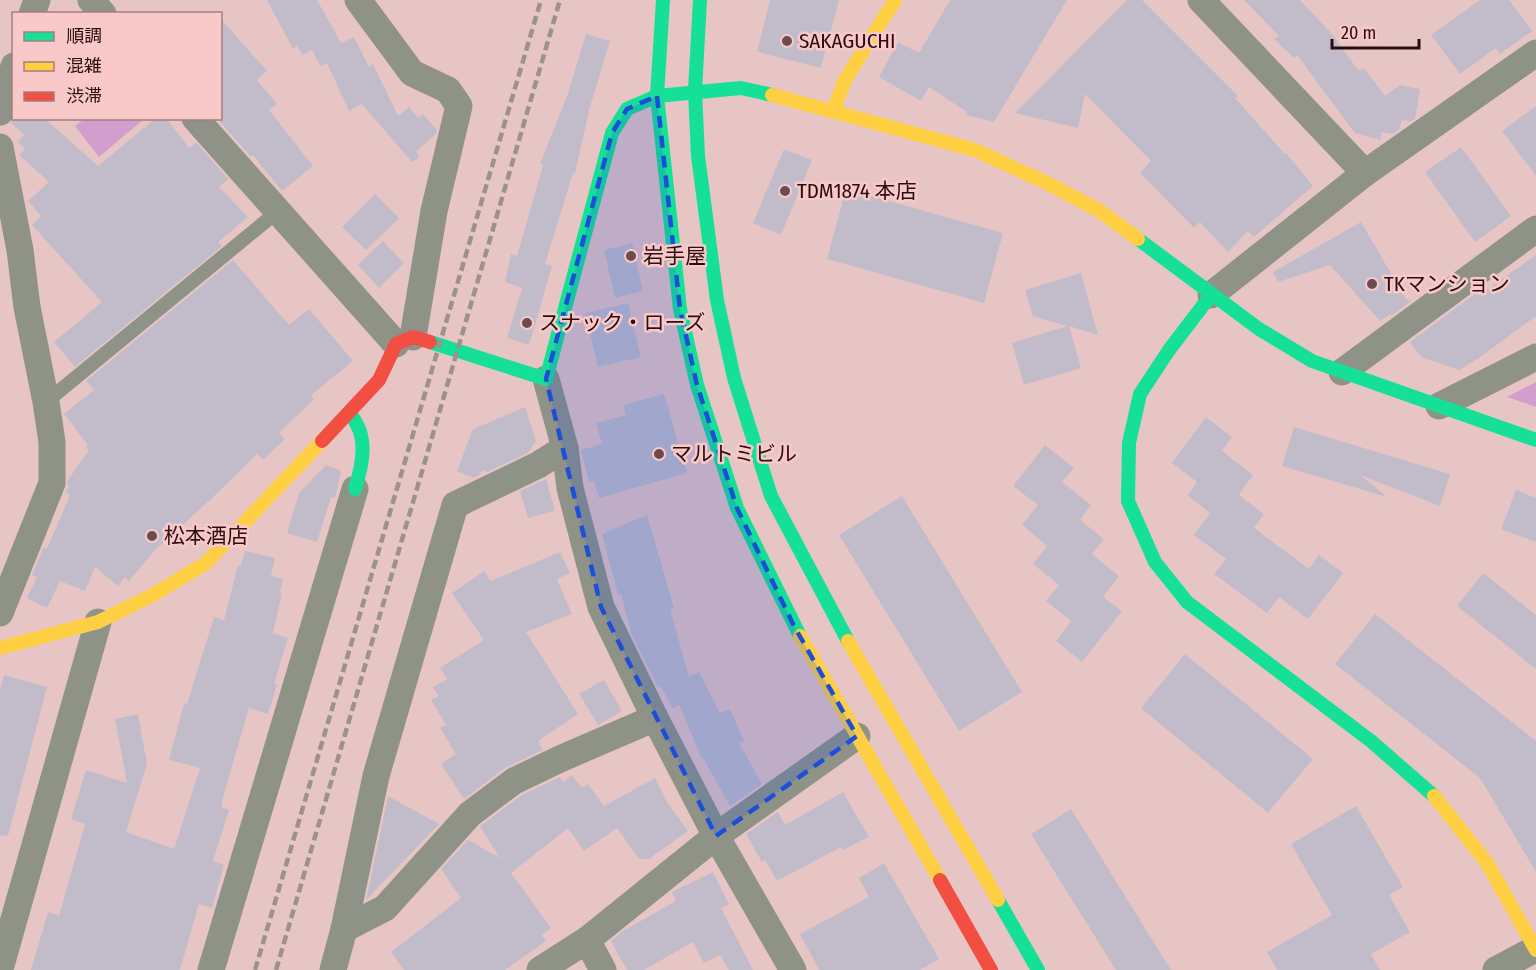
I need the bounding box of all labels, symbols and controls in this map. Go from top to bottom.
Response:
legend [12,12,222,120]
scale bar [1332,12,1419,50]
text: 20 m [1341,22,1376,44]
text: 順調 [66,25,102,47]
place label: SAKAGUCHI [799,28,896,54]
marker: SAKAGUCHI [780,34,794,48]
text: 混雑 [66,55,102,77]
text: 渋滞 [66,85,102,107]
place label: TDM1874 本店 [797,178,917,204]
marker: TDM1874 本店 [778,184,792,198]
place label: 岩手屋 [643,243,706,269]
marker: 岩手屋 [624,249,638,263]
place label: TKマンション [1384,271,1510,297]
marker: TKマンション [1365,277,1379,291]
place label: スナック・ローズ [539,310,706,336]
marker: スナック・ローズ [520,316,534,330]
place label: マルトミビル [671,441,797,467]
marker: マルトミビル [652,447,666,461]
place label: 松本酒店 [164,523,248,549]
marker: 松本酒店 [145,529,159,543]

